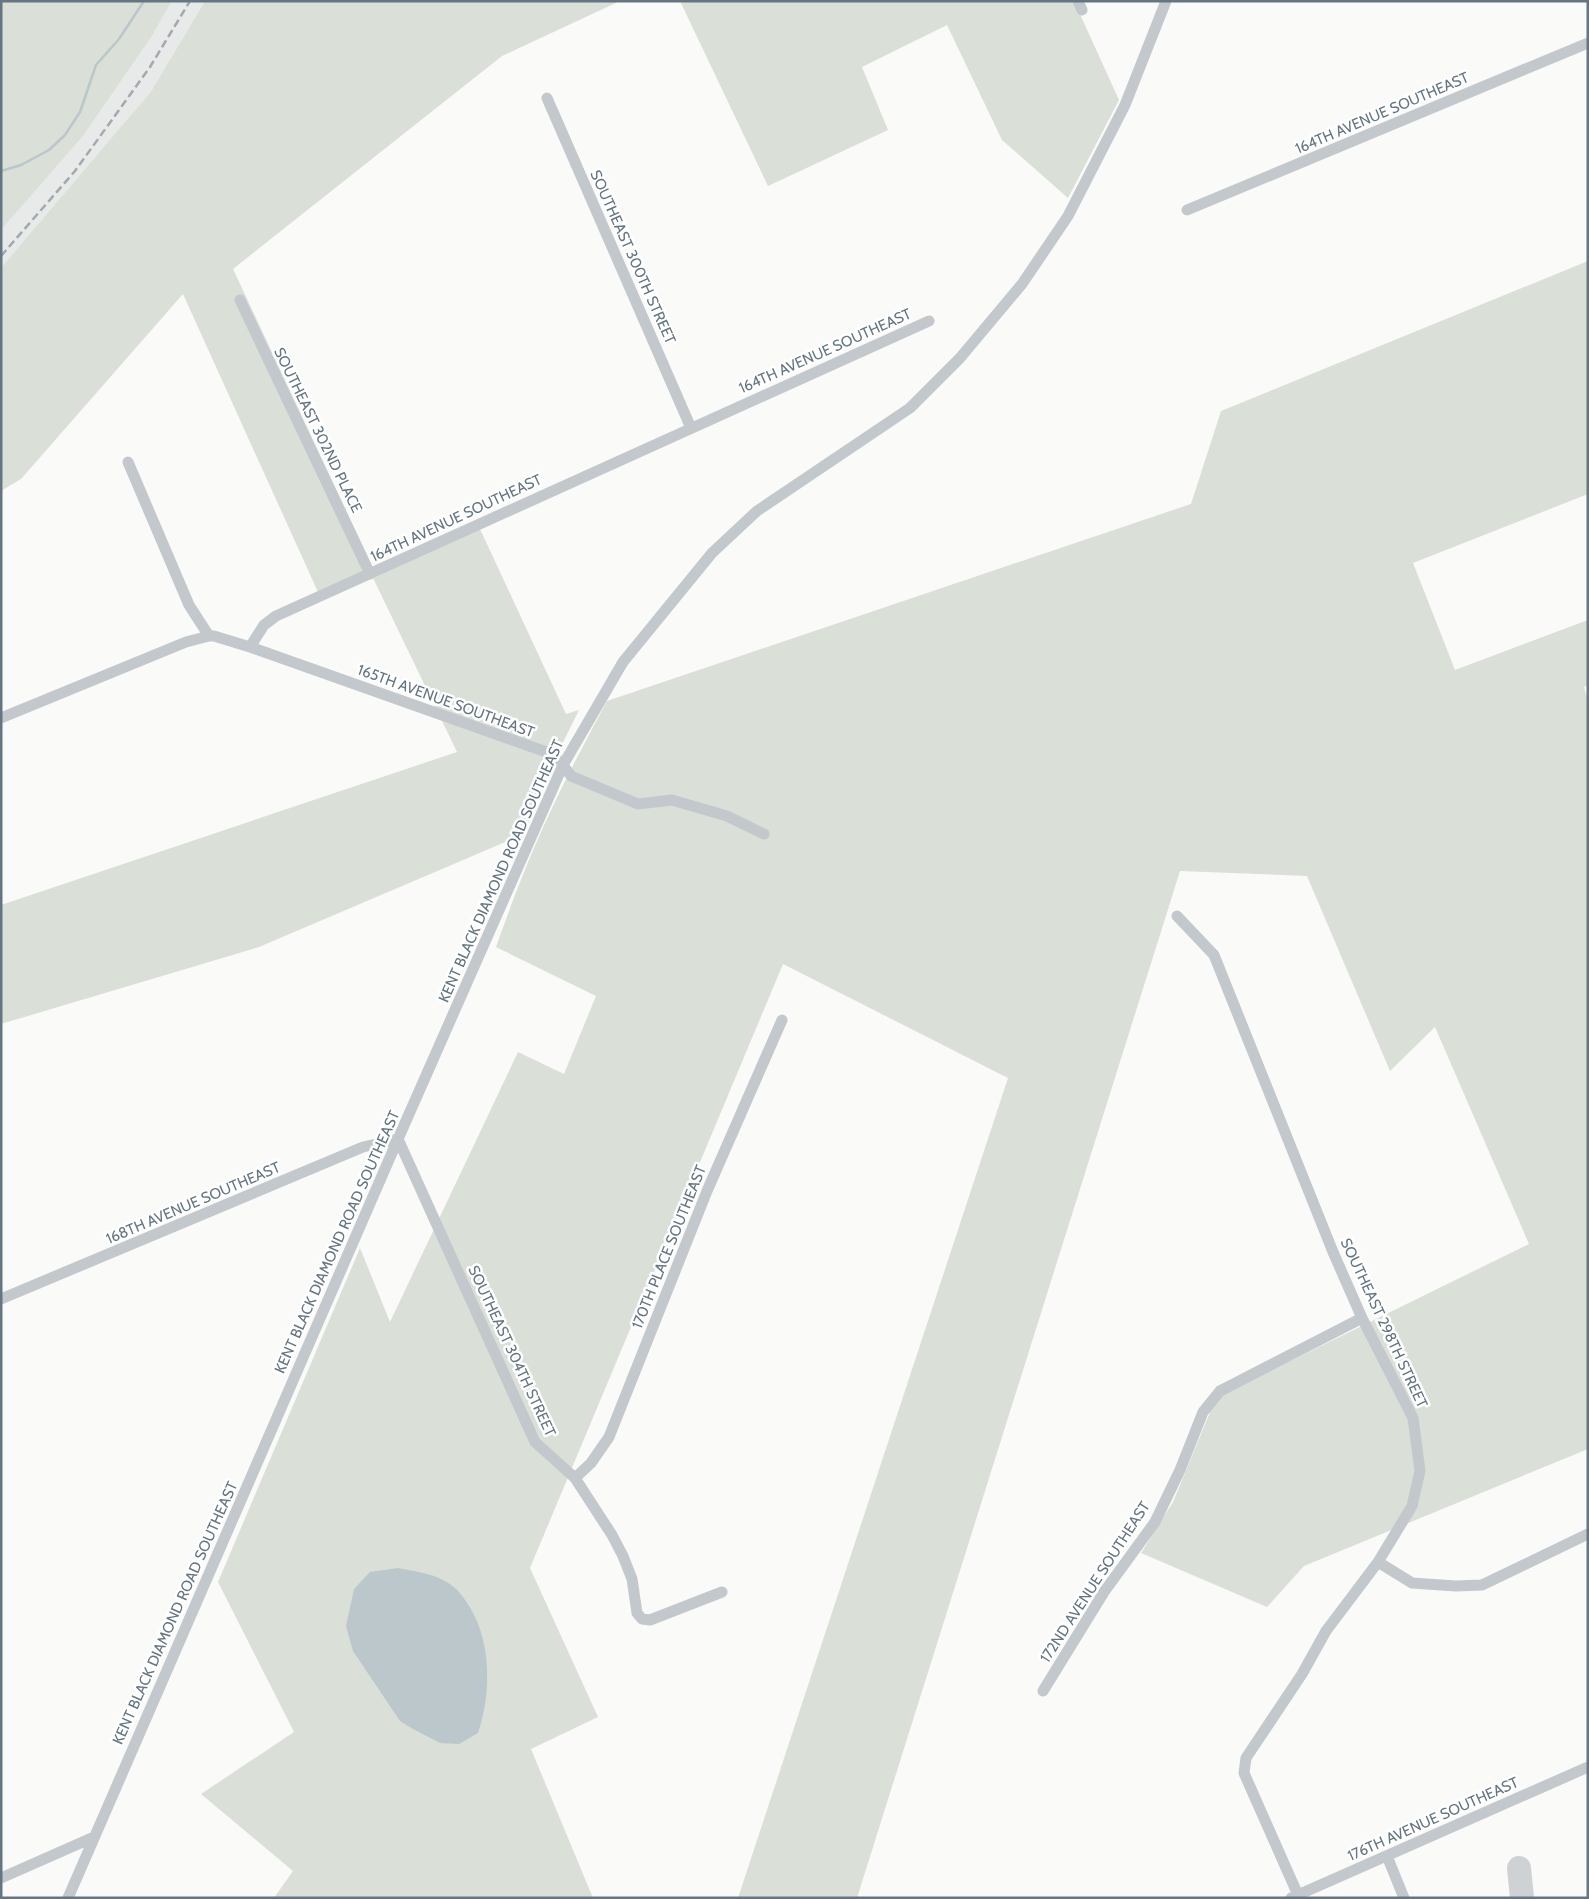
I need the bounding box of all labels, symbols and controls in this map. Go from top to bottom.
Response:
street label: 164TH AVENUE SOUTHEAST [1292,68,1472,158]
street label: SOUTHEAST 300TH STREET [586,167,680,347]
street label: 164TH AVENUE SOUTHEAST [736,305,914,397]
street label: SOUTHEAST 302ND PLACE [270,345,366,515]
street label: 164TH AVENUE SOUTHEAST [367,470,545,566]
street label: 165TH AVENUE SOUTHEAST [355,661,537,741]
street label: KENT BLACK DIAMOND ROAD SOUTHEAST [435,737,567,1005]
street label: KENT BLACK DIAMOND ROAD SOUTHEAST [271,1108,403,1376]
street label: 168TH AVENUE SOUTHEAST [103,1158,283,1248]
street label: 170TH PLACE SOUTHEAST [628,1163,710,1331]
street label: SOUTHEAST 298TH STREET [1337,1235,1431,1411]
street label: SOUTHEAST 304TH STREET [464,1263,560,1439]
street label: KENT BLACK DIAMOND ROAD SOUTHEAST [109,1479,241,1747]
street label: 172ND AVENUE SOUTHEAST [1036,1498,1154,1666]
street label: 176TH AVENUE SOUTHEAST [1345,1773,1521,1865]

